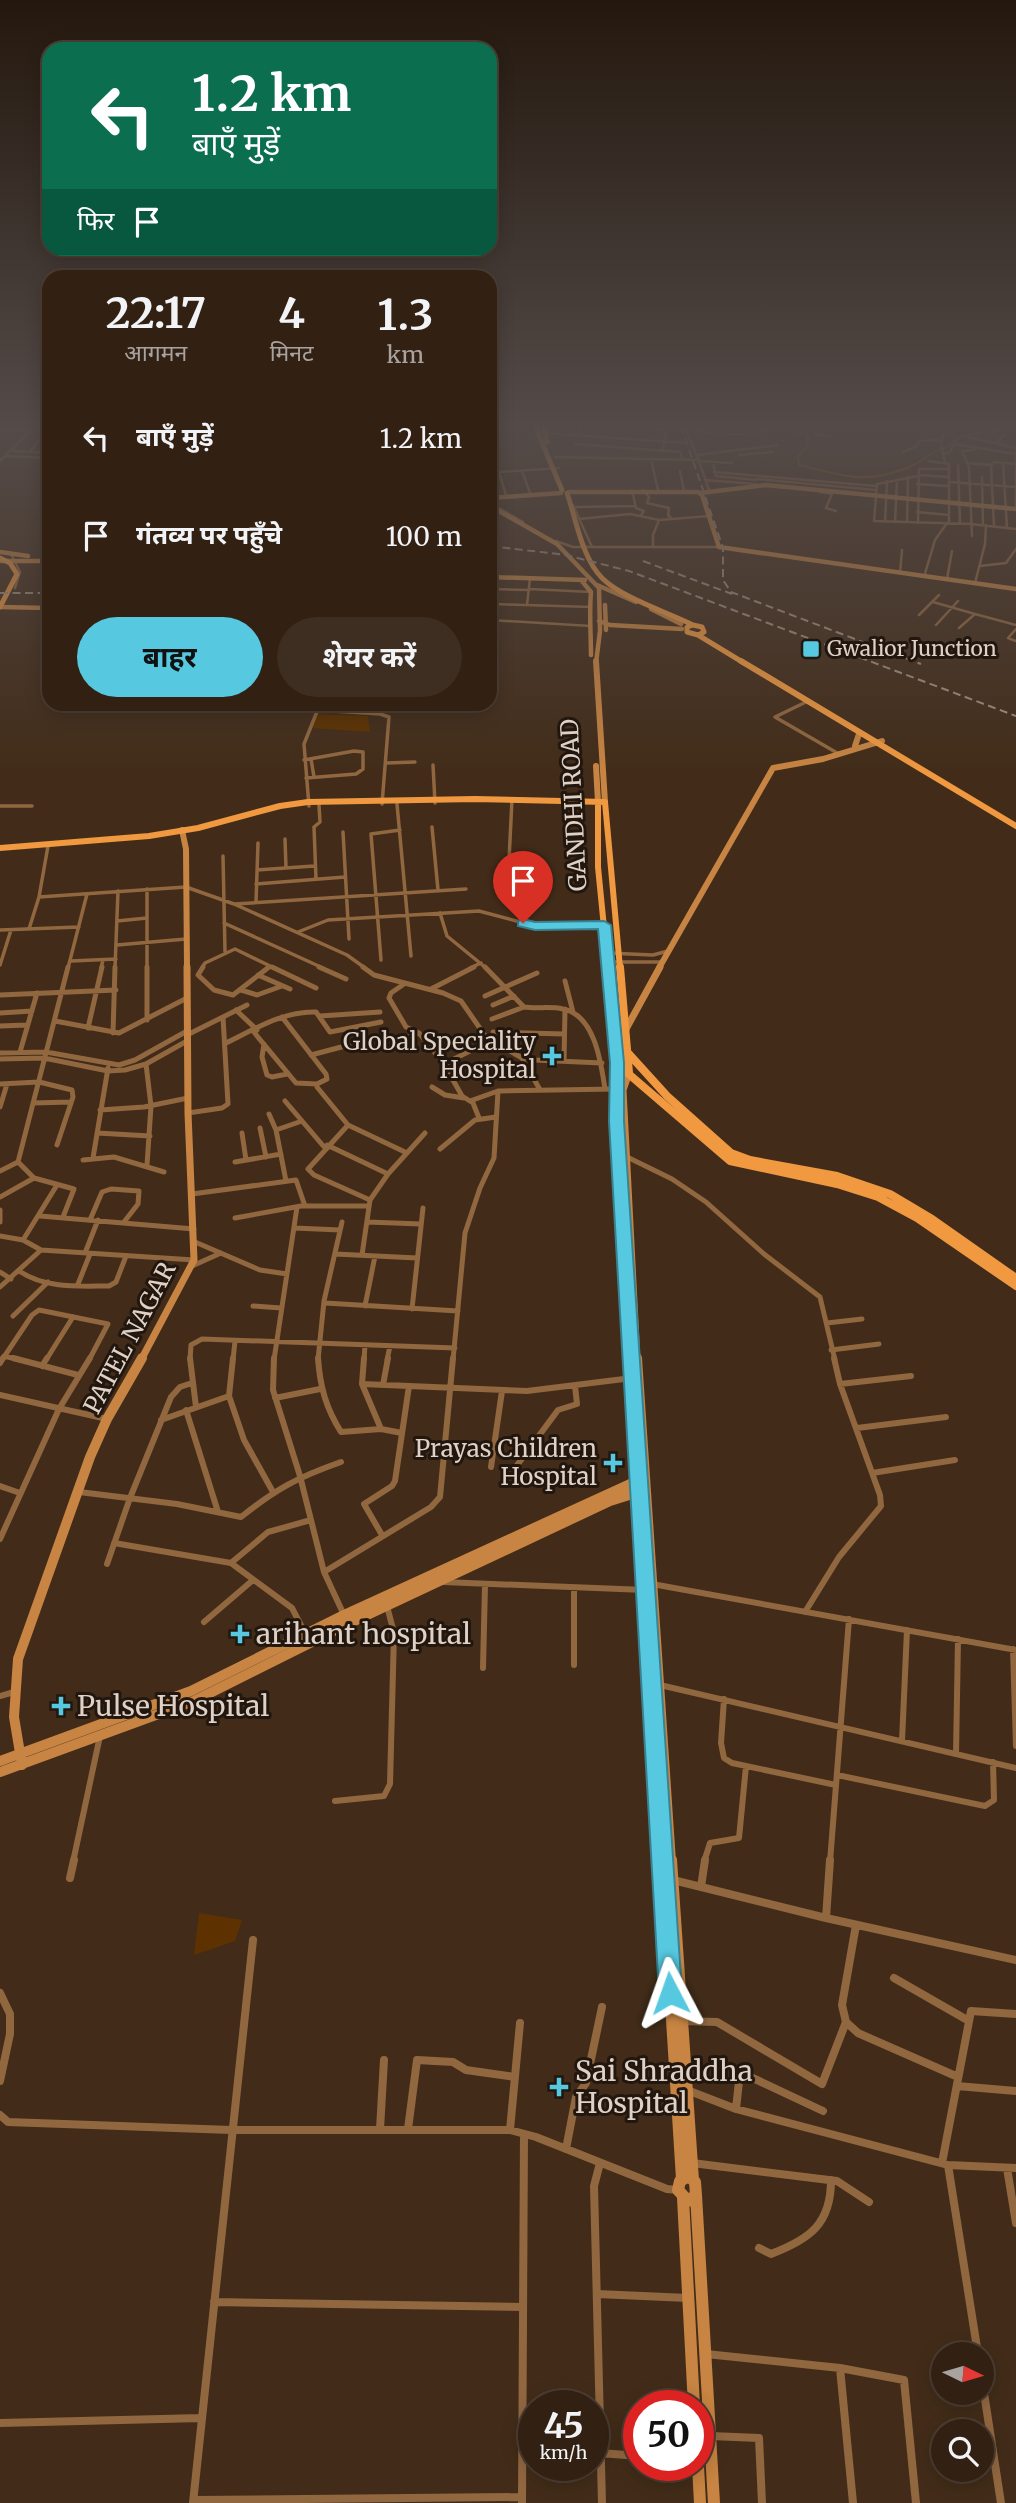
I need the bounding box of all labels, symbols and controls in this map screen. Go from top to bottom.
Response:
text: 1.2 km [192,63,351,124]
icon: left [77,70,168,161]
text: बाएँ मुड़ें [192,124,280,164]
icon: arrive [128,203,166,241]
text: फिर [77,204,114,237]
text: 22:17 [106,287,206,339]
text: 4 [278,287,305,339]
text: 1.3 [377,289,433,341]
text: आगमन [124,338,187,367]
text: मिनट [270,338,314,367]
text: km [387,340,424,369]
icon: left [77,419,115,457]
text: बाएँ मुड़ें [136,420,213,453]
text: 1.2 km [380,422,462,455]
icon: arrive [77,517,115,555]
text: गंतव्य पर पहुँचे [136,518,282,551]
text: 100 m [386,520,462,553]
button: बाहर [77,617,263,697]
button: शेयर करें [277,617,462,697]
place label: Gwalior Junction [827,635,997,662]
marker: Gwalior Junction [801,639,821,659]
street label: GANDHI ROAD [554,718,593,892]
pin [493,851,553,923]
icon: arrive [504,862,542,900]
place label: Global Speciality Hospital [343,1026,536,1085]
marker: Global Speciality Hospital [542,1046,562,1066]
street label: PATEL NAGAR [77,1256,183,1419]
place label: Prayas Children Hospital [415,1433,597,1492]
marker: Prayas Children Hospital [603,1453,623,1473]
place label: arihant hospital [256,1616,471,1652]
marker: arihant hospital [230,1624,250,1644]
place label: Pulse Hospital [77,1688,269,1724]
marker: Pulse Hospital [51,1696,71,1716]
position arrow [633,1956,707,2030]
place label: Sai Shraddha Hospital [575,2053,753,2121]
marker: Sai Shraddha Hospital [549,2077,569,2097]
north arrow [931,2342,994,2404]
map controls [931,2342,994,2482]
speed limit sign: 50 [623,2390,714,2481]
text: 45 [543,2404,584,2448]
button: search [931,2419,994,2482]
text: km/h [540,2441,587,2464]

